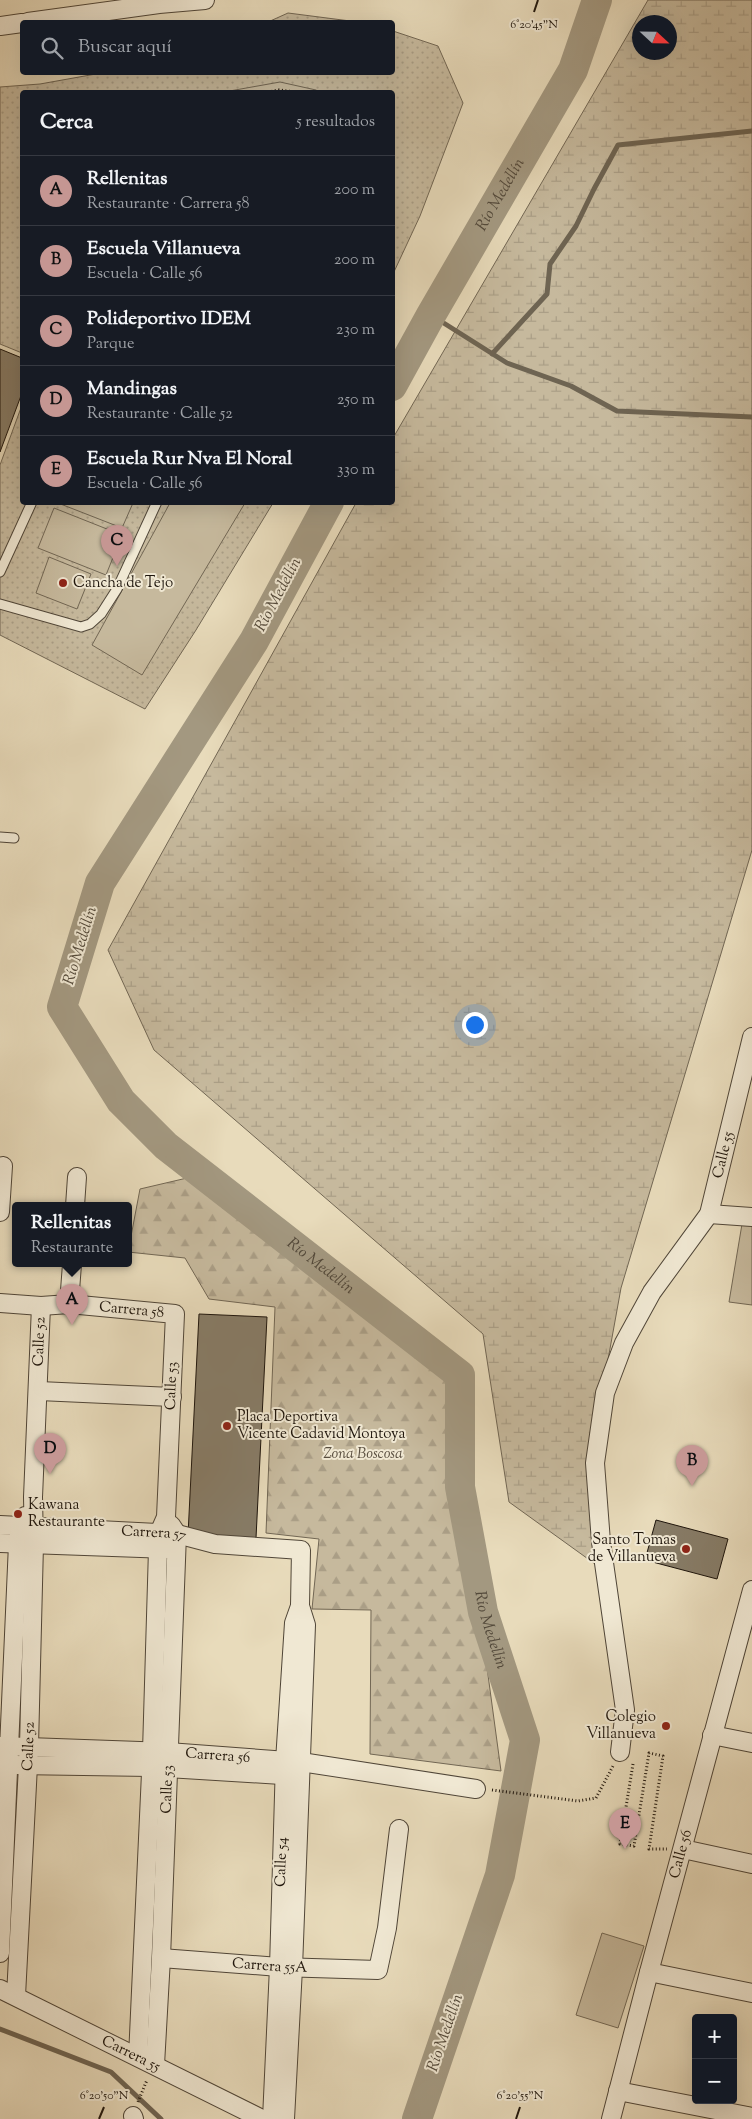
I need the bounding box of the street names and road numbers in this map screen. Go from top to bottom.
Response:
street label: Calle 55 [708,1129,739,1181]
street label: Carrera 58 [98,1296,165,1323]
street label: Calle 52 [28,1316,51,1367]
street label: Calle 53 [161,1361,183,1411]
street label: Carrera 57 [121,1521,189,1547]
street label: Calle 52 [17,1721,40,1772]
street label: Carrera 56 [184,1743,251,1769]
street label: Calle 53 [156,1765,179,1814]
street label: Calle 56 [664,1827,697,1881]
street label: Calle 54 [271,1836,293,1887]
street label: Carrera 55A [231,1953,308,1978]
street label: Carrera 55 [98,2030,164,2077]

